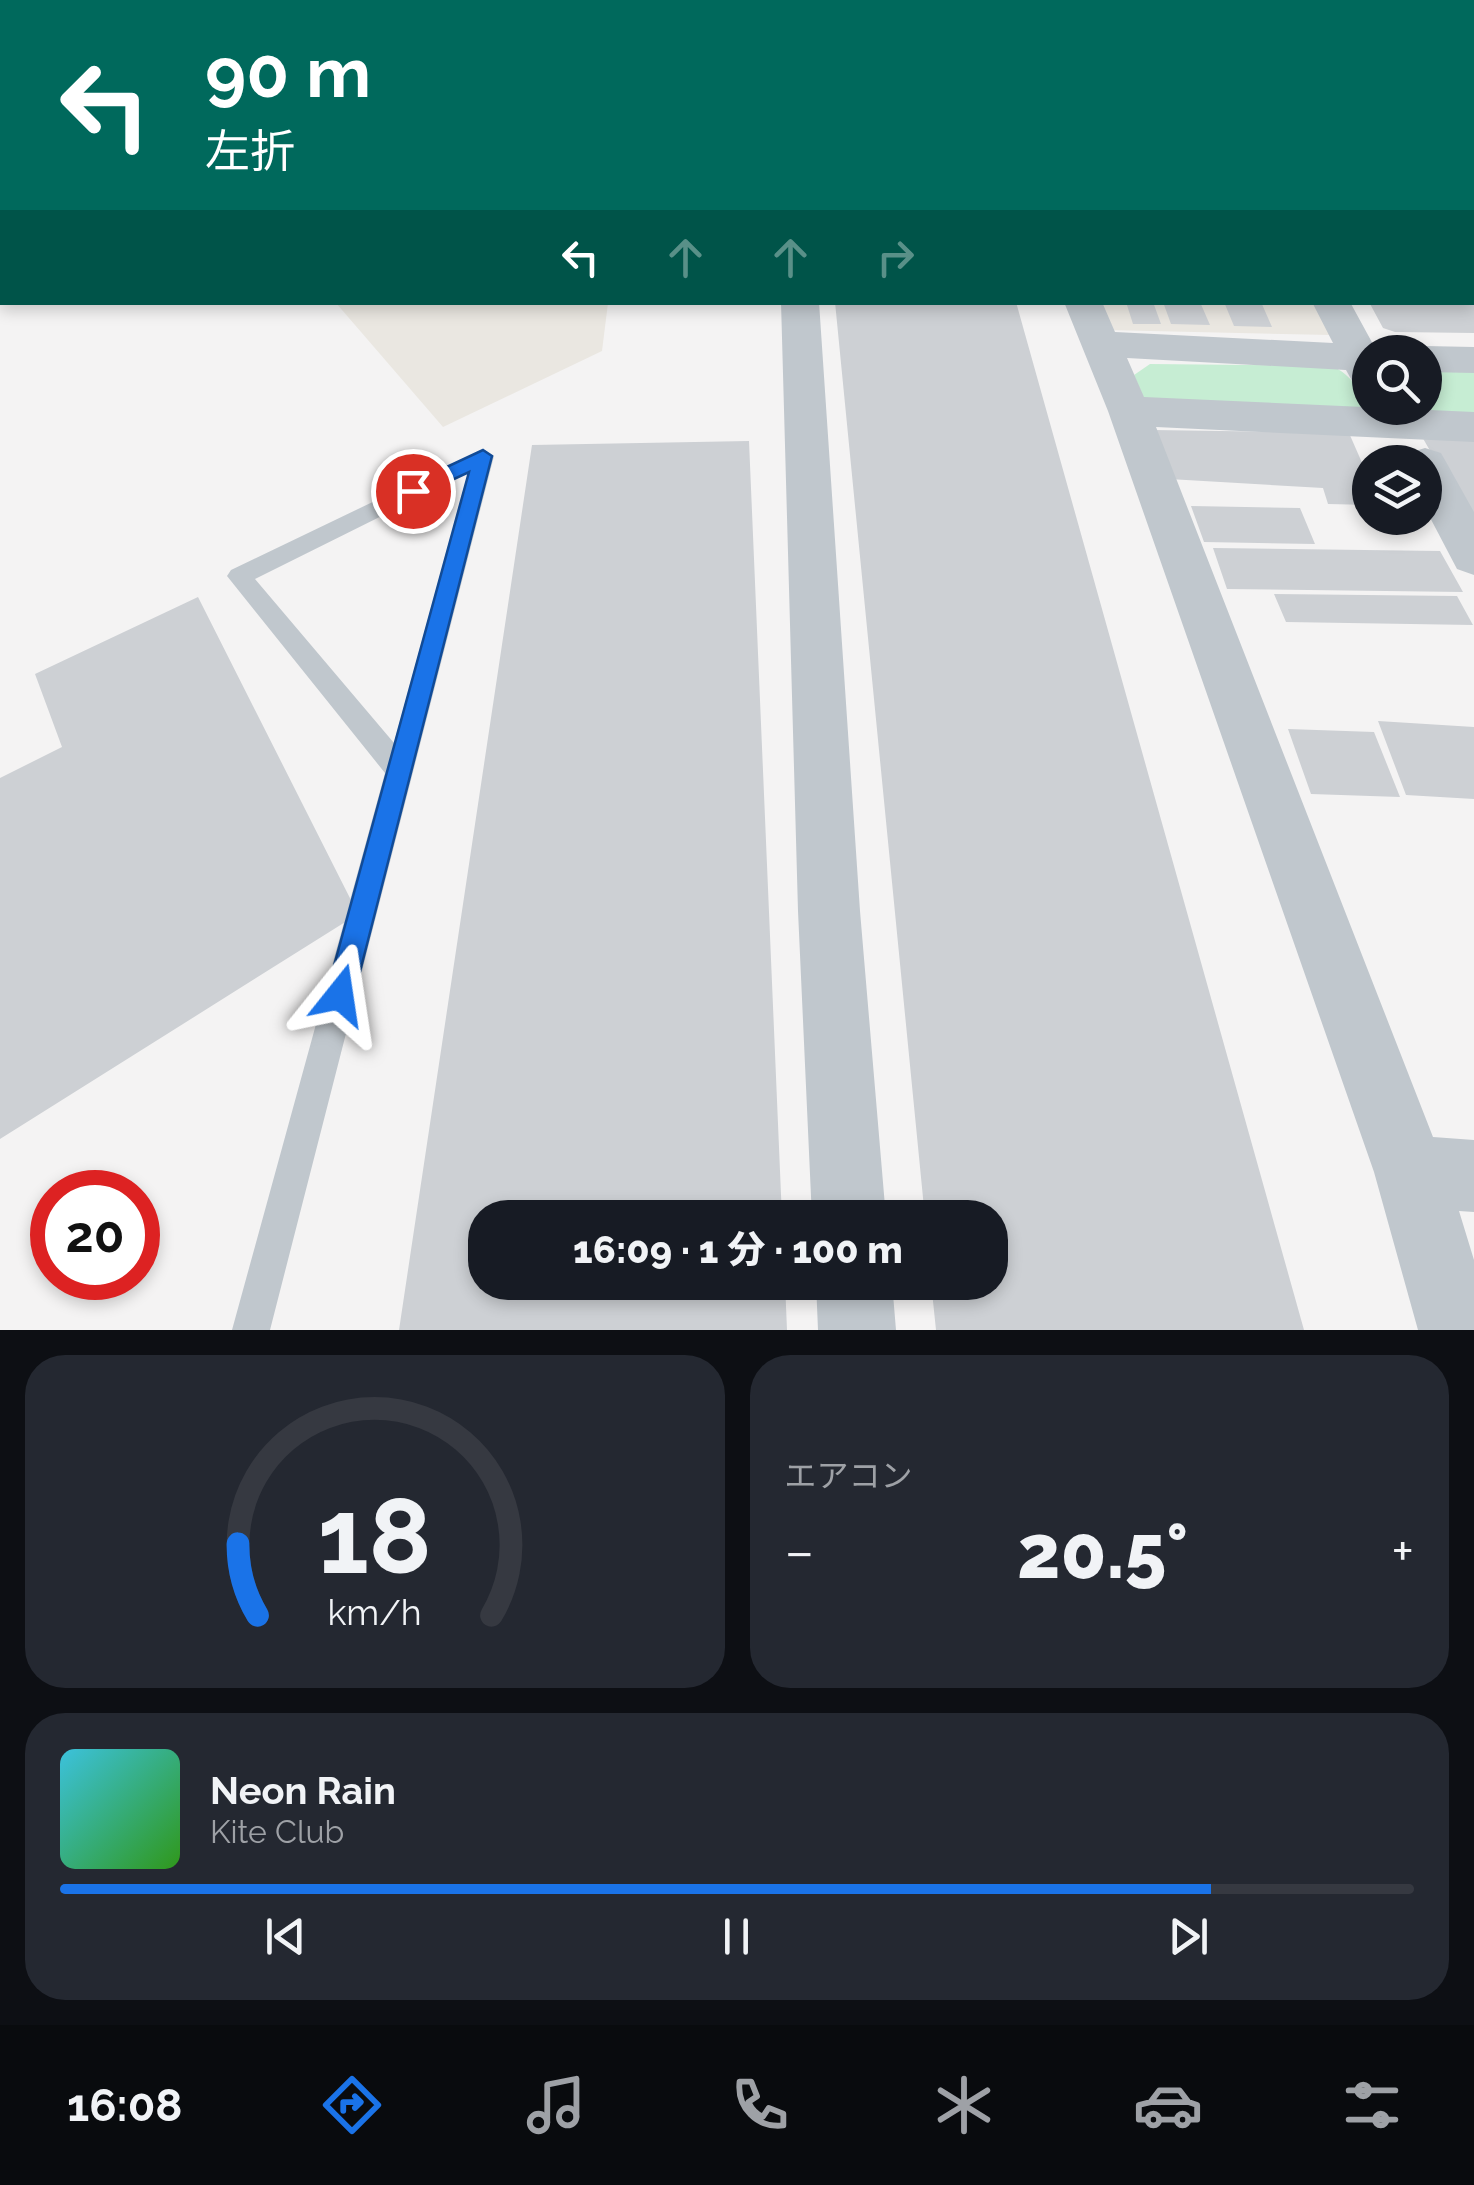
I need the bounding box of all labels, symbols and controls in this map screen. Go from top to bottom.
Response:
text: 90 m [205,31,371,113]
icon: left [40,40,170,170]
text: 左折 [205,125,295,178]
icon: left [553,230,608,285]
icon: ahead [658,230,713,285]
icon: ahead [763,230,818,285]
icon: right [868,230,923,285]
map controls [1352,335,1442,535]
button: search [1352,335,1442,425]
button: layers [1352,445,1442,535]
pin [371,449,456,534]
icon: arrive [386,464,441,519]
position arrow [288,943,392,1047]
speed limit sign: 20 [30,1170,160,1300]
text: 16:09 · 1 分 · 100 m [573,1227,903,1272]
text: エアコン [785,1457,913,1494]
text: 18 [318,1475,432,1597]
text: 20.5° [1017,1507,1188,1596]
text: − [785,1519,814,1584]
text: + [1391,1519,1414,1584]
text: km/h [328,1591,422,1633]
text: Neon Rain [210,1768,396,1813]
text: Kite Club [210,1813,344,1850]
icon: previous [258,1909,313,1964]
icon: pause [709,1909,764,1964]
icon: next [1161,1909,1216,1964]
icon: directions [317,2070,387,2140]
icon: music [521,2070,591,2140]
icon: phone [725,2070,795,2140]
icon: climate [929,2070,999,2140]
icon: car [1133,2070,1203,2140]
icon: filters [1337,2070,1407,2140]
text: 16:08 [67,2079,183,2132]

